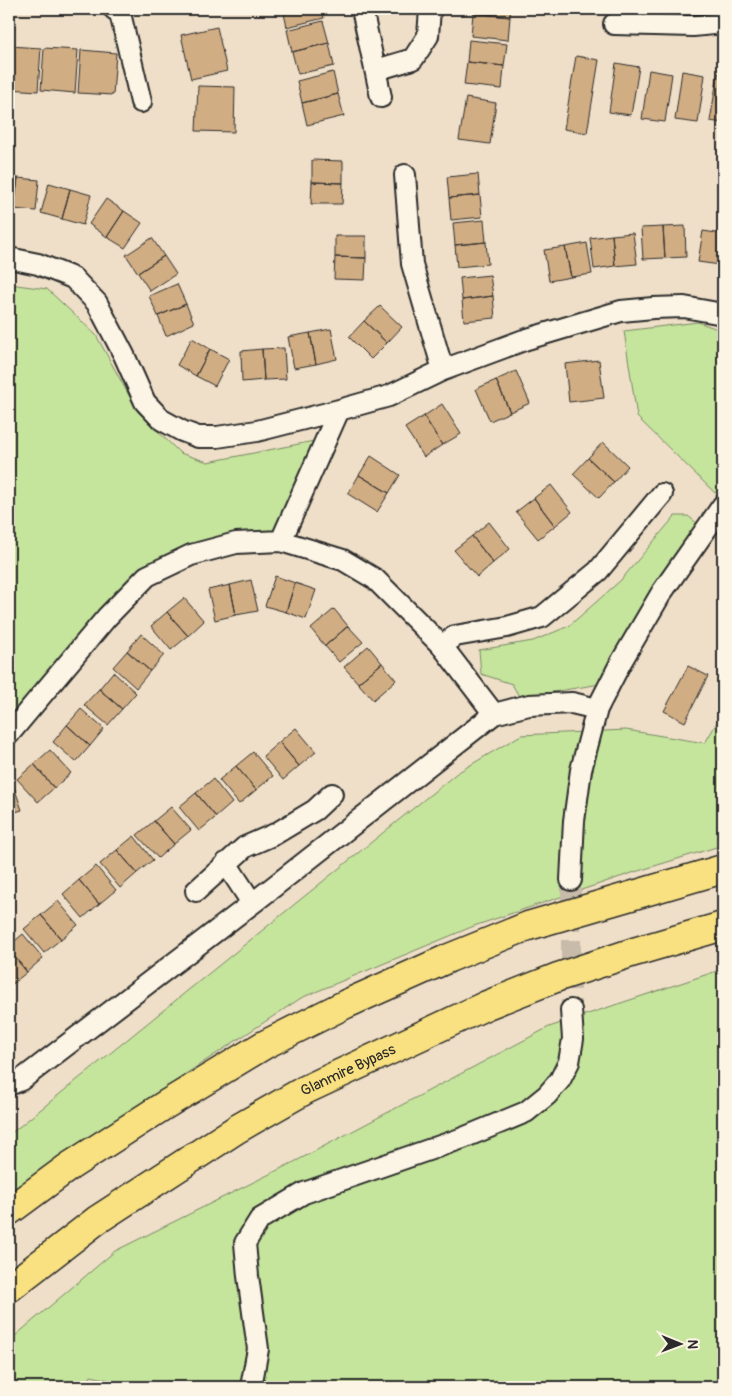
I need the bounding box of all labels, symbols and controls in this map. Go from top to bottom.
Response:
street label: Glanmire Bypass [298,1040,399,1101]
north arrow [654,1318,704,1368]
text: N [684,1339,701,1349]

